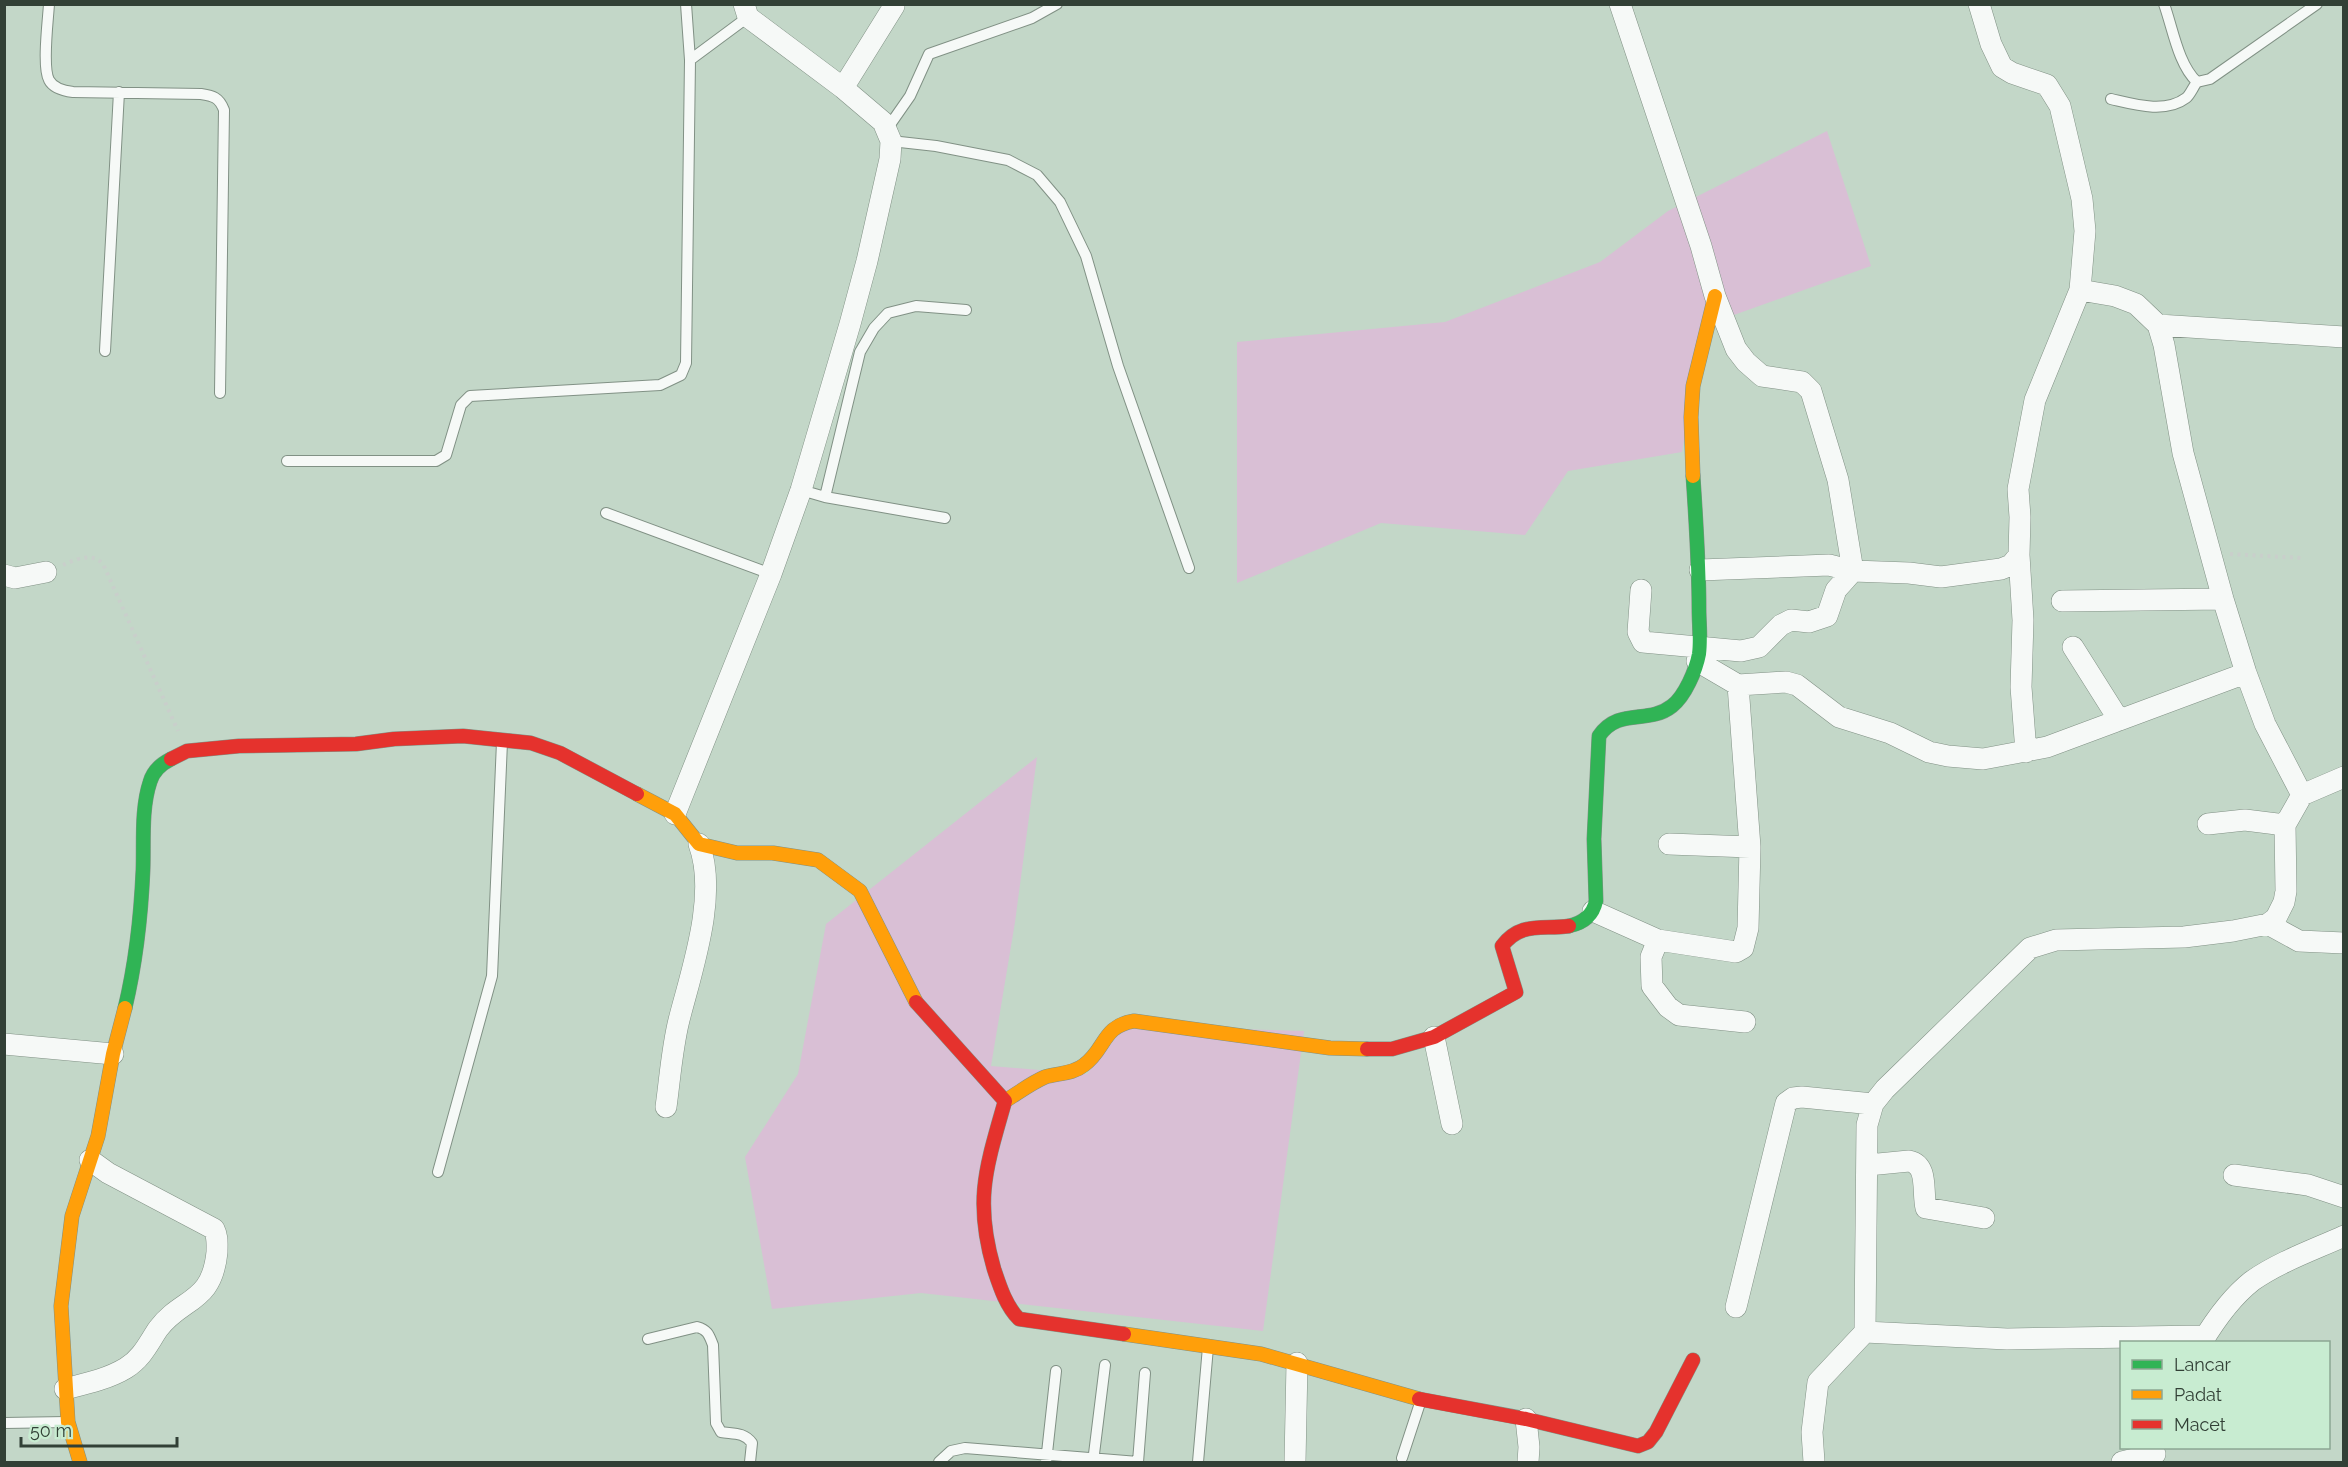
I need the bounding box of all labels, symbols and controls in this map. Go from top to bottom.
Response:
legend [2120,1341,2330,1449]
text: Lancar [2174,1354,2231,1375]
text: Padat [2174,1384,2222,1405]
scale bar [21,1410,177,1448]
text: Macet [2174,1414,2226,1435]
text: 50 m [30,1420,72,1441]

